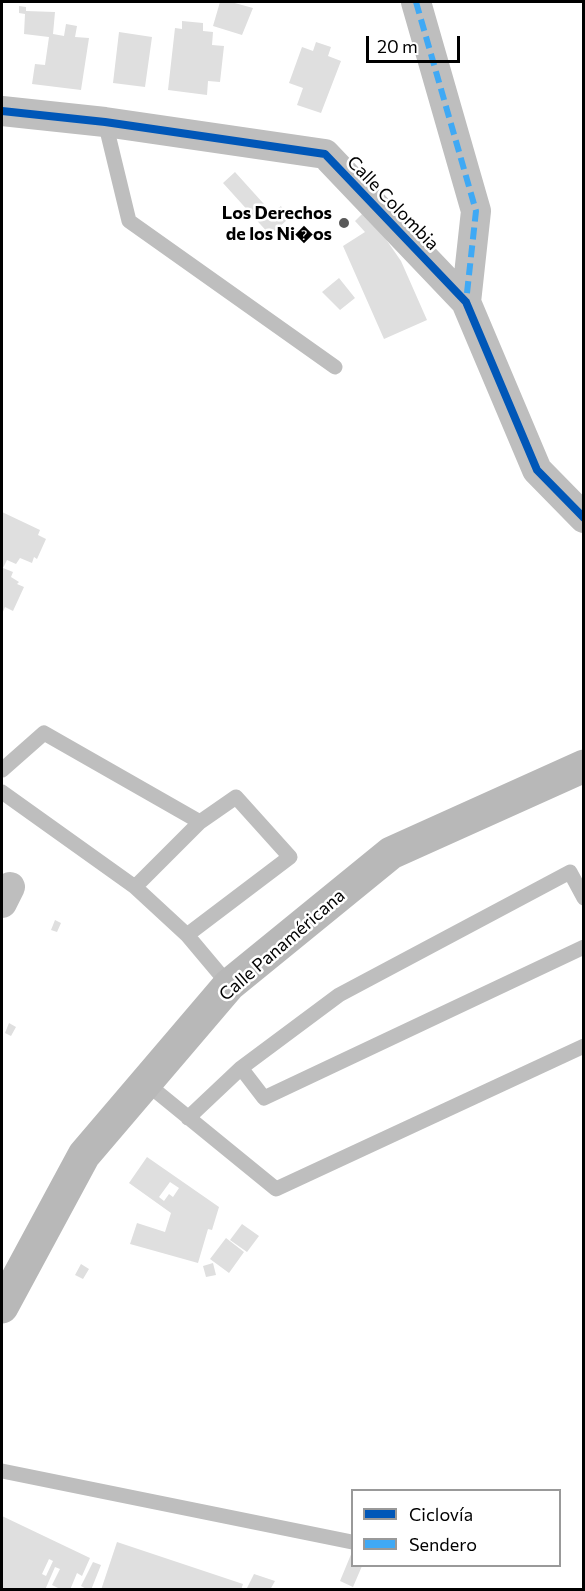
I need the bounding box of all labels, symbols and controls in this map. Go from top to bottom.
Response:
scale bar [369,24,464,62]
text: 20 m [377,35,418,57]
street label: Calle Colombia [343,151,443,255]
place label: Los Derechos de los Ni�os [222,202,332,244]
marker: Los Derechos de los Ni�os [337,216,351,230]
street label: Calle Panaméricana [215,885,349,1005]
legend [351,1489,561,1567]
text: Ciclovía [409,1503,473,1525]
text: Sendero [409,1533,477,1555]

